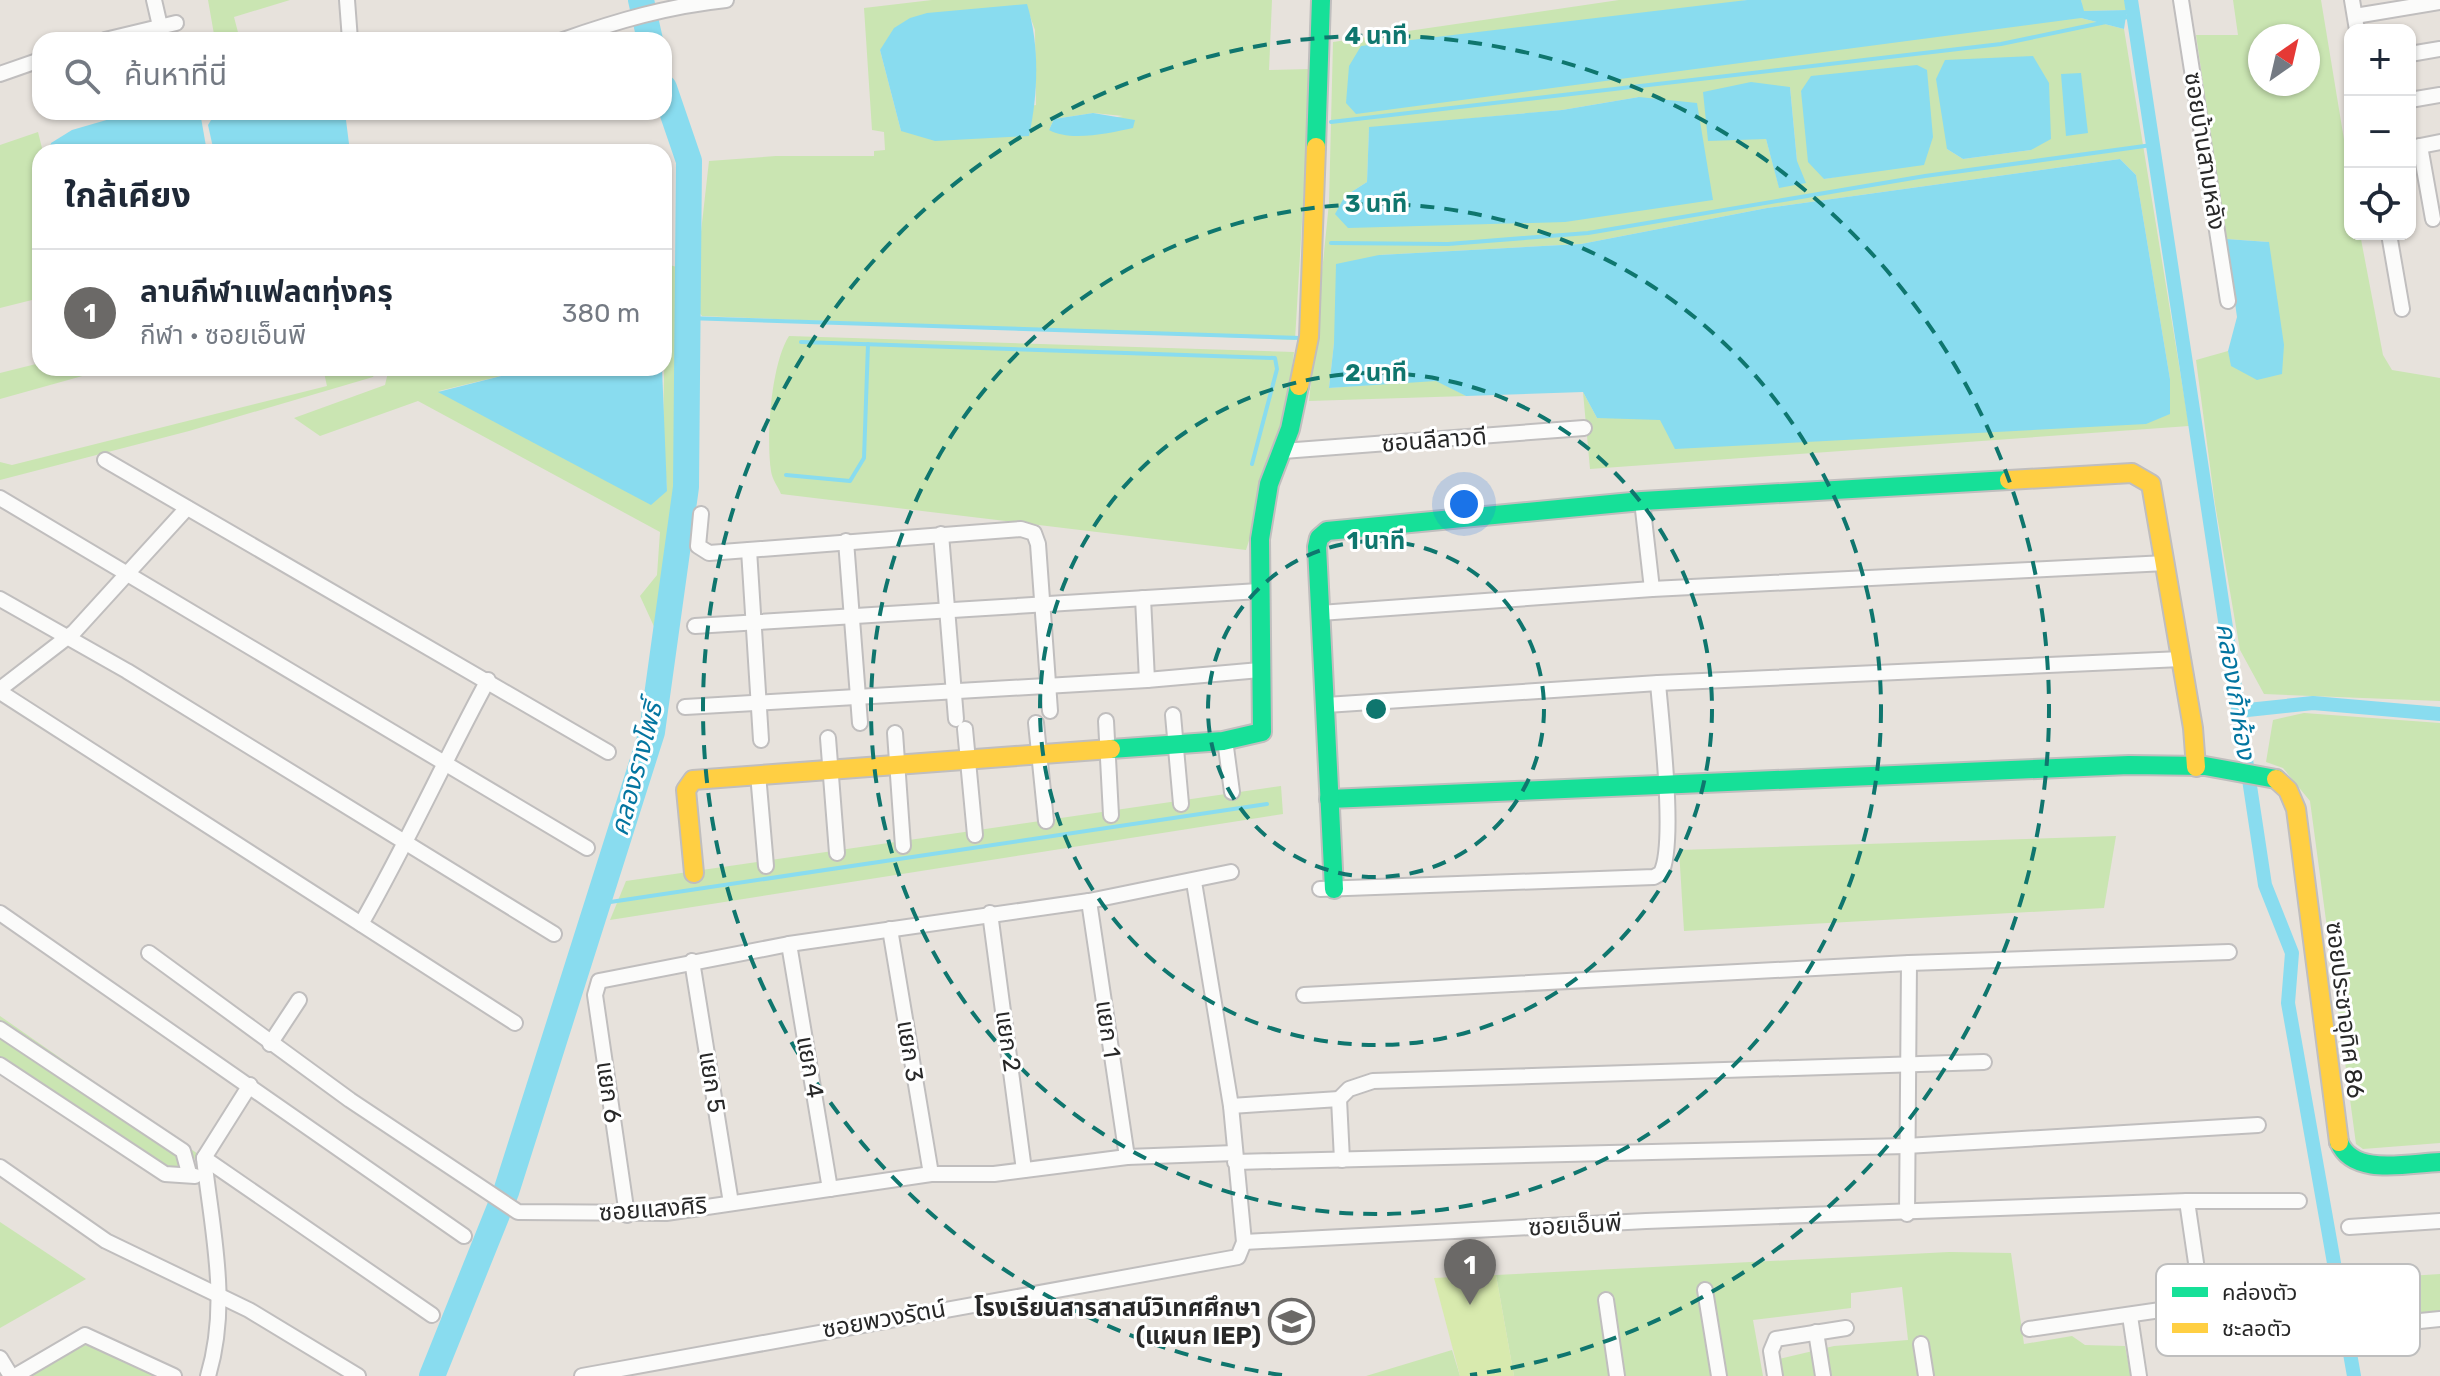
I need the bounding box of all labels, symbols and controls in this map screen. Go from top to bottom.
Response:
text: 4 นาที [1345,22,1407,50]
north arrow [2248,24,2320,96]
map controls [2344,24,2416,240]
button: + [2344,24,2416,96]
search box [32,32,672,120]
icon: search [60,54,104,98]
text: ค้นหาที่นี่ [124,57,227,93]
street label: ซอยบ้านสามหลัง [2179,70,2231,232]
button: − [2344,96,2416,168]
button: locate [2344,168,2416,240]
text: ใกล้เคียง [64,175,191,216]
text: 3 นาที [1345,190,1407,218]
text: ลานกีฬาแฟลตทุ่งครุ [140,274,393,310]
text: 1 [84,298,96,329]
text: 380 m [562,298,640,329]
text: กีฬา · ซอยเอ็นพี [140,320,306,351]
text: 2 นาที [1345,359,1407,387]
street label: ซอนลีลาวดี [1380,422,1488,458]
your location [1444,484,1484,524]
text: 1 นาที [1347,527,1405,555]
water label: คลองเก้าห้อง [2209,621,2262,763]
water label: คลองรางโพธิ์ [603,692,671,839]
centre of rings [1362,695,1390,723]
street label: ซอยประชาอุทิศ 86 [2319,920,2370,1100]
street label: แยก 1 [1090,998,1126,1060]
street label: แยก 2 [990,1009,1026,1073]
street label: แยก 3 [891,1018,929,1084]
street label: แยก 4 [791,1034,829,1100]
street label: แยก 5 [693,1049,731,1115]
street label: แยก 6 [591,1059,627,1125]
street label: ซอยแสงศิริ [598,1191,708,1227]
street label: ซอยเอ็นพี [1528,1209,1622,1241]
pin: 1 [1444,1239,1496,1305]
legend [2156,1264,2420,1356]
text: คล่องตัว [2222,1279,2297,1306]
street label: ซอยพวงรัตน์ [820,1294,948,1344]
place label: โรงเรียนสารสาสน์วิเทศศึกษา (แผนก IEP) [974,1294,1261,1350]
school or university icon: โรงเรียนสารสาสน์วิเทศศึกษา (แผนก IEP) [1268,1298,1316,1346]
text: ชะลอตัว [2222,1315,2292,1342]

